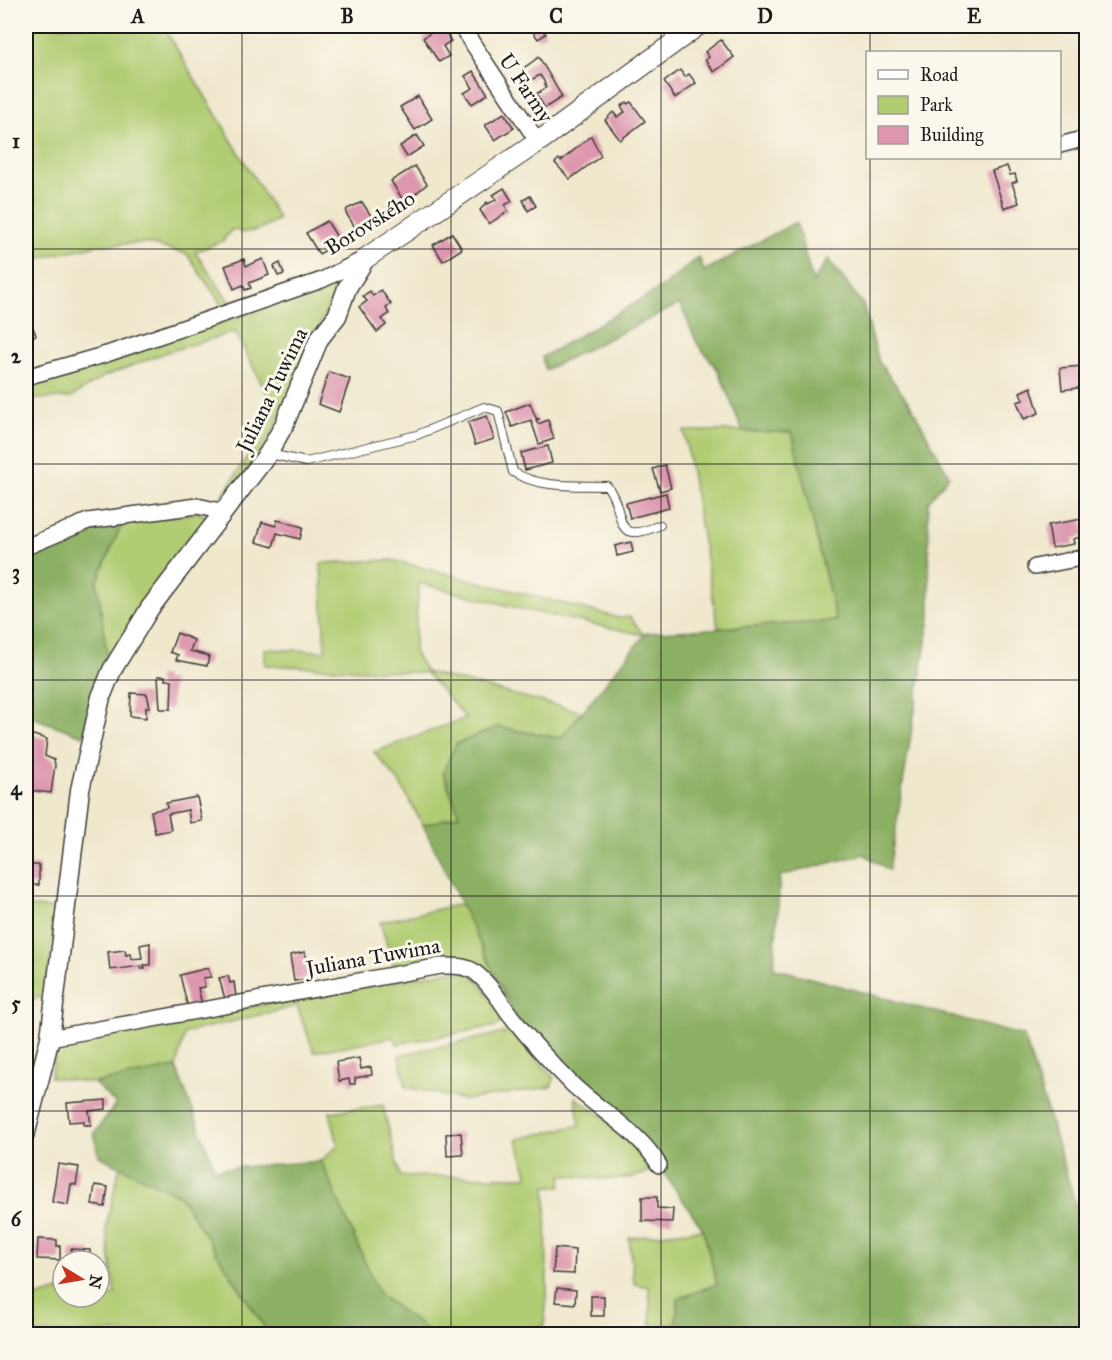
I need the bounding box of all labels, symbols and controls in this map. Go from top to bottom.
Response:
text: A [129,4,145,28]
text: B [340,4,354,28]
text: C [549,4,563,28]
text: D [757,4,773,28]
text: E [967,4,982,28]
street label: U Farmy [493,48,559,129]
legend [866,51,1061,159]
text: Road [920,64,958,86]
text: Park [920,94,953,116]
text: Building [920,124,984,147]
text: 1 [12,129,20,153]
street label: Borovského [320,185,420,261]
street label: Juliana Tuwima [230,323,313,458]
text: 2 [11,344,22,368]
text: 3 [12,560,20,585]
text: 4 [10,776,22,801]
street label: Juliana Tuwima [302,932,442,982]
text: 5 [11,991,21,1015]
text: 6 [11,1207,23,1231]
north arrow [51,1249,111,1309]
text: N [85,1273,106,1291]

